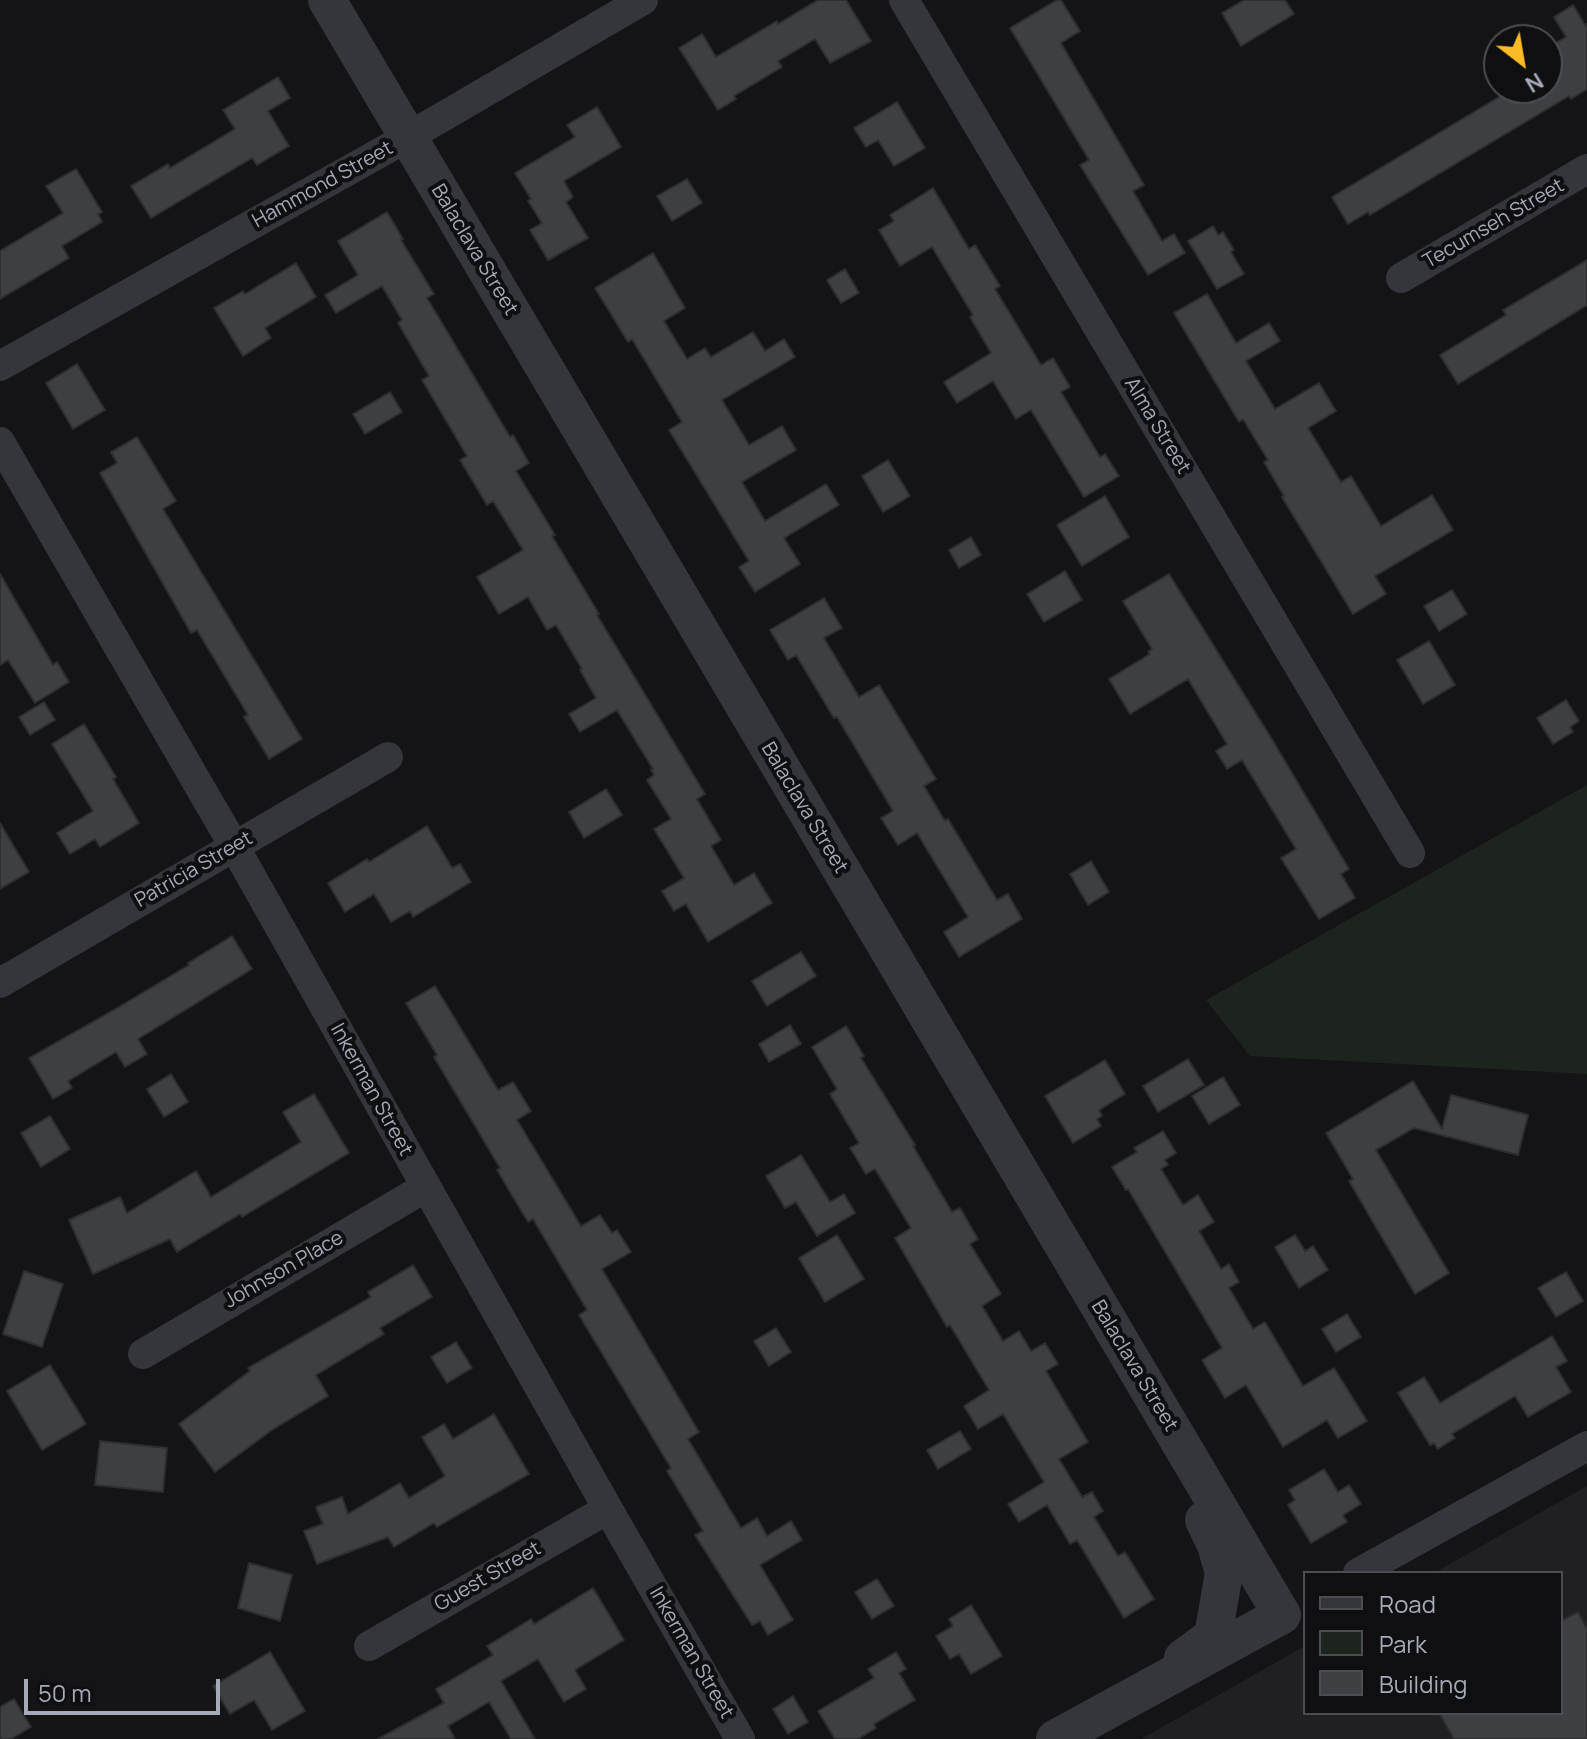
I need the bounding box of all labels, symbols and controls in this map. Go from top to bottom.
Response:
north arrow [1483,24,1563,104]
text: N [1520,66,1549,100]
street label: Hammond Street [249,136,397,234]
street label: Tecumseh Street [1419,174,1569,274]
street label: Balaclava Street [425,180,523,320]
street label: Alma Street [1119,373,1195,479]
street label: Balaclava Street [755,738,853,878]
street label: Patricia Street [131,827,257,913]
street label: Inkerman Street [325,1020,417,1160]
street label: Johnson Place [220,1226,348,1314]
street label: Balaclava Street [1085,1296,1183,1436]
street label: Guest Street [431,1537,545,1617]
legend [1303,1571,1563,1715]
street label: Inkerman Street [644,1583,738,1723]
text: Road [1379,1587,1436,1620]
text: Park [1379,1627,1427,1660]
scale bar [28,1663,224,1713]
text: Building [1379,1667,1467,1700]
text: 50 m [38,1676,92,1709]

